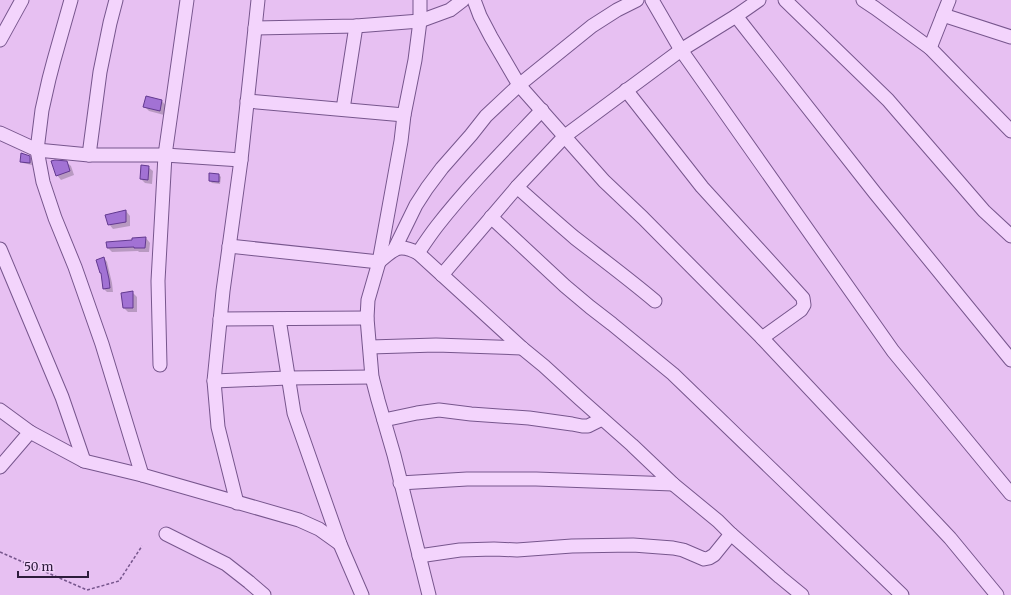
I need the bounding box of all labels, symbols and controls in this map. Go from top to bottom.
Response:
scale bar [18,553,88,579]
text: 50 m [24,559,53,574]

